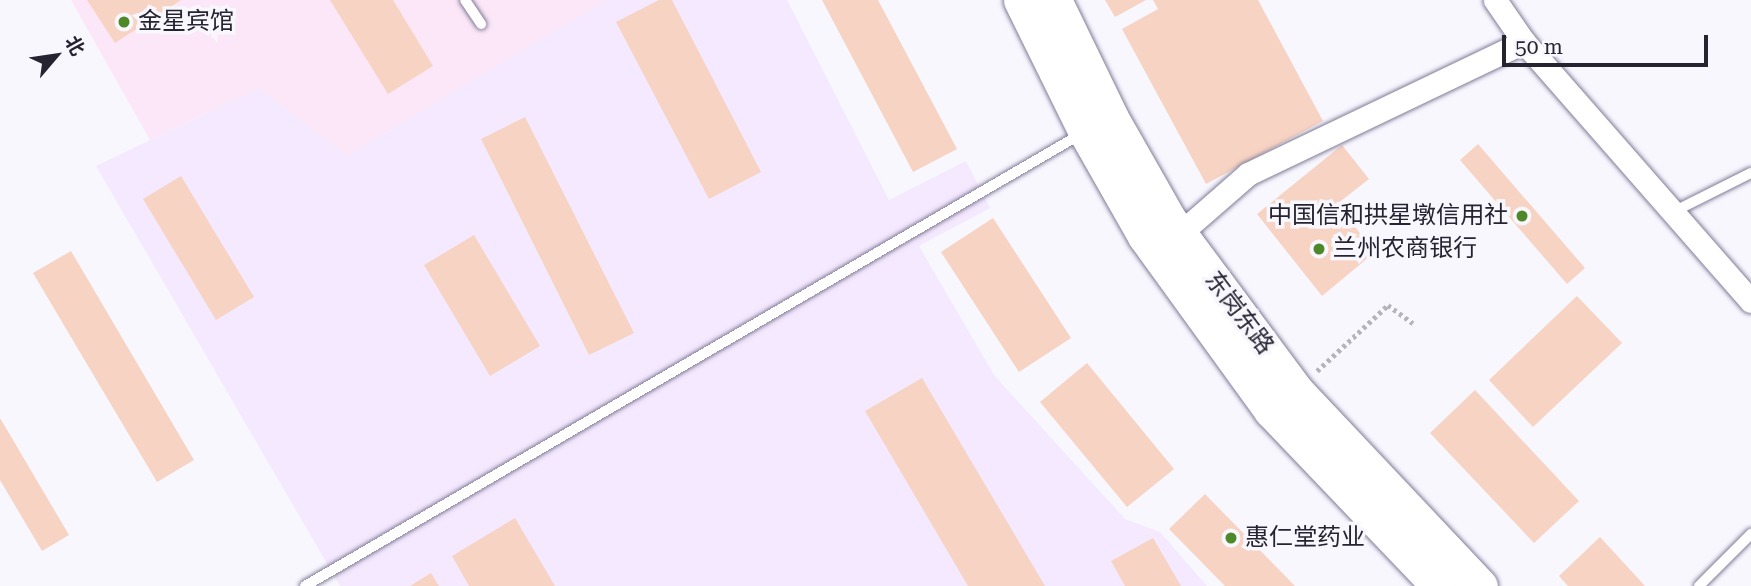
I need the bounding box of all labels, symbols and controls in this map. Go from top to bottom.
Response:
place label: 金星宾馆 [138,8,234,36]
marker: 金星宾馆 [116,14,132,30]
north arrow [21,21,91,91]
scale bar [1506,21,1712,65]
text: 北 [60,32,89,59]
text: 50 m [1515,35,1563,59]
place label: 中国信和拱星墩信用社 [1268,202,1508,230]
marker: 中国信和拱星墩信用社 [1514,208,1530,224]
place label: 兰州农商银行 [1333,235,1477,263]
marker: 兰州农商银行 [1311,241,1327,257]
street label: 东岗东路 [1199,266,1279,360]
place label: 惠仁堂药业 [1245,524,1365,552]
marker: 惠仁堂药业 [1223,530,1239,546]

